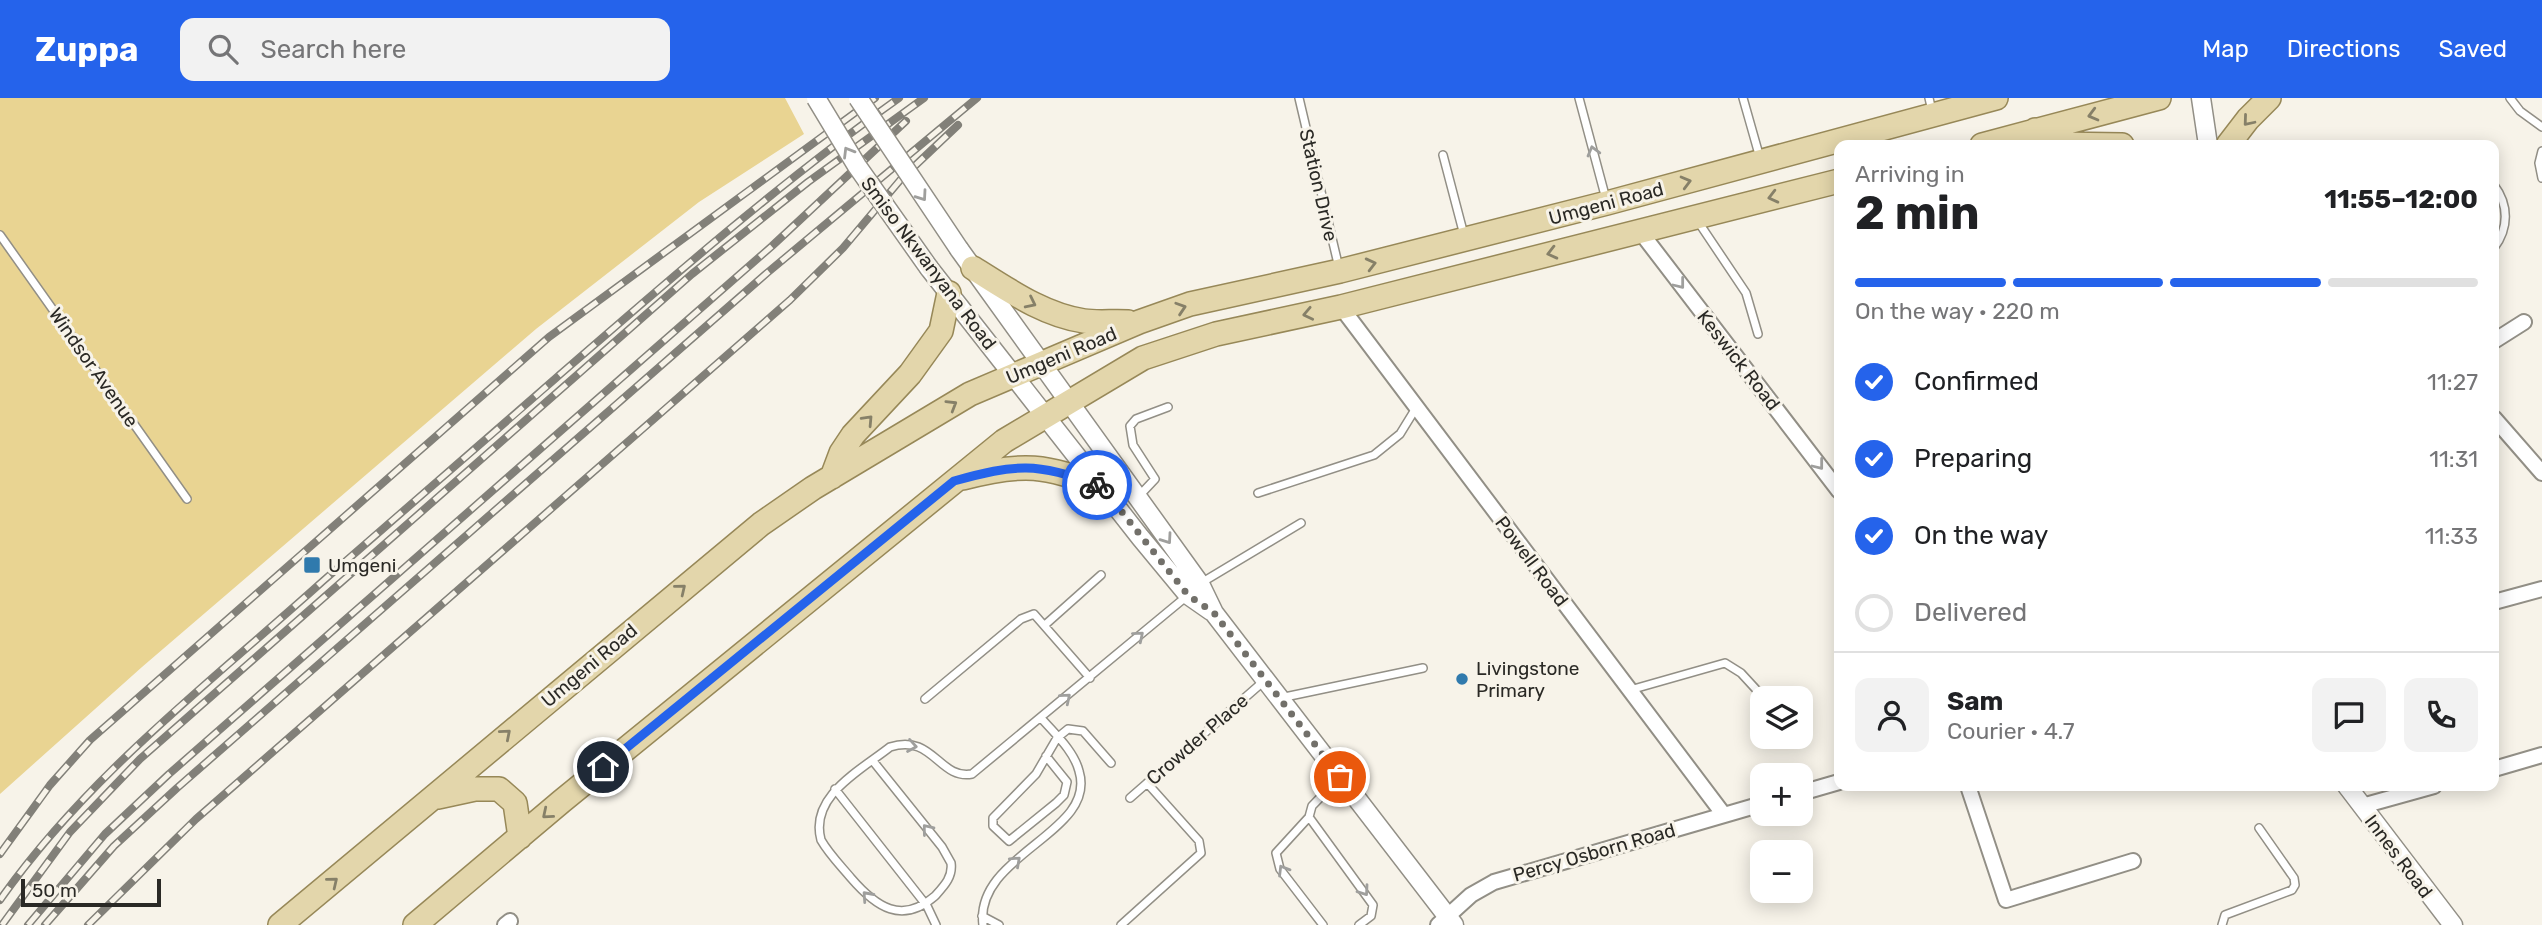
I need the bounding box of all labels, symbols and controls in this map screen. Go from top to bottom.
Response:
search box [180,18,670,81]
text: Zuppa [35,30,138,69]
icon: search [204,30,242,68]
text: Search here [260,34,406,65]
text: Map [2202,35,2249,63]
text: Directions [2287,35,2400,63]
text: Saved [2438,35,2507,63]
one-way arrow [2087,107,2099,121]
one-way arrow [2243,113,2256,125]
street label: Station Drive [1294,127,1343,243]
one-way arrow [1587,145,1601,157]
one-way arrow [843,146,856,159]
text: Arriving in [1855,160,1965,188]
street label: Smiso Nkwanyana Road [856,172,1001,354]
one-way arrow [1679,176,1691,190]
street label: Umgeni Road [1546,177,1666,230]
text: 11:55–12:00 [2324,184,2478,215]
text: 2 min [1855,186,1980,241]
one-way arrow [914,188,927,201]
one-way arrow [1767,189,1779,203]
one-way arrow [1546,244,1558,259]
one-way arrow [1364,258,1376,272]
one-way arrow [1672,277,1685,289]
one-way arrow [1024,294,1036,308]
text: On the way · 220 m [1855,297,2060,325]
one-way arrow [1175,301,1187,316]
street label: Windsor Avenue [44,303,143,432]
one-way arrow [1302,305,1314,320]
street label: Keswick Road [1692,306,1785,415]
street label: Umgeni Road [1002,322,1120,389]
icon: check [1855,363,1893,401]
text: Confirmed [1914,366,2039,397]
text: 11:27 [2427,368,2478,396]
one-way arrow [945,400,958,413]
one-way arrow [859,415,872,428]
icon: check [1855,440,1893,478]
text: Preparing [1914,443,2032,474]
text: 11:31 [2429,445,2478,473]
courier [1062,450,1132,520]
one-way arrow [1811,457,1824,469]
icon: bike [1078,466,1116,504]
street label: Powell Road [1490,512,1573,611]
icon: check [1855,517,1893,555]
text: On the way [1914,520,2048,551]
text: 11:33 [2425,522,2478,550]
one-way arrow [1159,531,1171,544]
place label: Umgeni [328,554,396,577]
marker: Umgeni [302,555,322,575]
one-way arrow [674,585,686,598]
text: Delivered [1914,597,2027,628]
street label: Umgeni Road [537,619,642,712]
one-way arrow [1131,632,1144,644]
place label: Livingstone Primary [1476,657,1579,702]
marker: Livingstone Primary [1454,671,1470,687]
button: person [1855,678,1929,752]
button: chat [2312,678,2386,752]
button: phone [2404,678,2478,752]
map controls [1750,686,1813,903]
button: layers [1750,686,1813,749]
text: Sam [1947,686,2003,717]
street label: Crowder Place [1142,689,1253,790]
one-way arrow [1058,694,1071,706]
text: Courier · 4.7 [1947,717,2074,745]
one-way arrow [498,730,511,742]
pin [573,737,633,797]
one-way arrow [906,738,918,753]
pin [1310,747,1370,807]
icon: home [584,748,622,786]
icon: bag [1321,758,1359,796]
button: + [1750,763,1813,826]
one-way arrow [542,805,555,818]
street label: Innes Road [2360,810,2437,902]
street label: Percy Osborn Road [1510,818,1678,887]
one-way arrow [923,824,936,836]
button: − [1750,840,1813,903]
one-way arrow [1008,857,1021,869]
one-way arrow [1278,865,1291,878]
scale bar [21,876,161,908]
one-way arrow [324,878,337,890]
text: 50 m [32,879,77,902]
one-way arrow [1356,883,1368,896]
one-way arrow [863,891,875,904]

